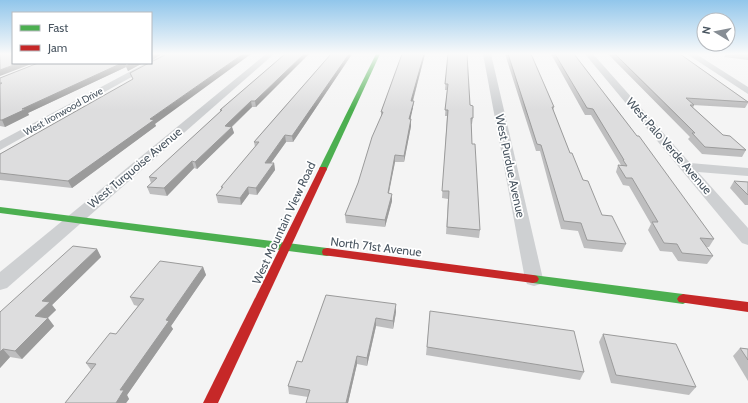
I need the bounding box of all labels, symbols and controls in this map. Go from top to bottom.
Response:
legend [12,12,152,64]
north arrow [696,12,736,52]
text: Fast [48,20,68,35]
text: N [699,25,714,35]
text: Jam [47,40,67,55]
street label: West Ironwood Drive [21,84,105,139]
street label: West Palo Verde Avenue [623,94,715,197]
street label: West Purdue Avenue [492,113,529,219]
street label: West Turquoise Avenue [85,124,185,211]
street label: West Mountain View Road [249,159,319,286]
street label: North 71st Avenue [330,233,422,260]

